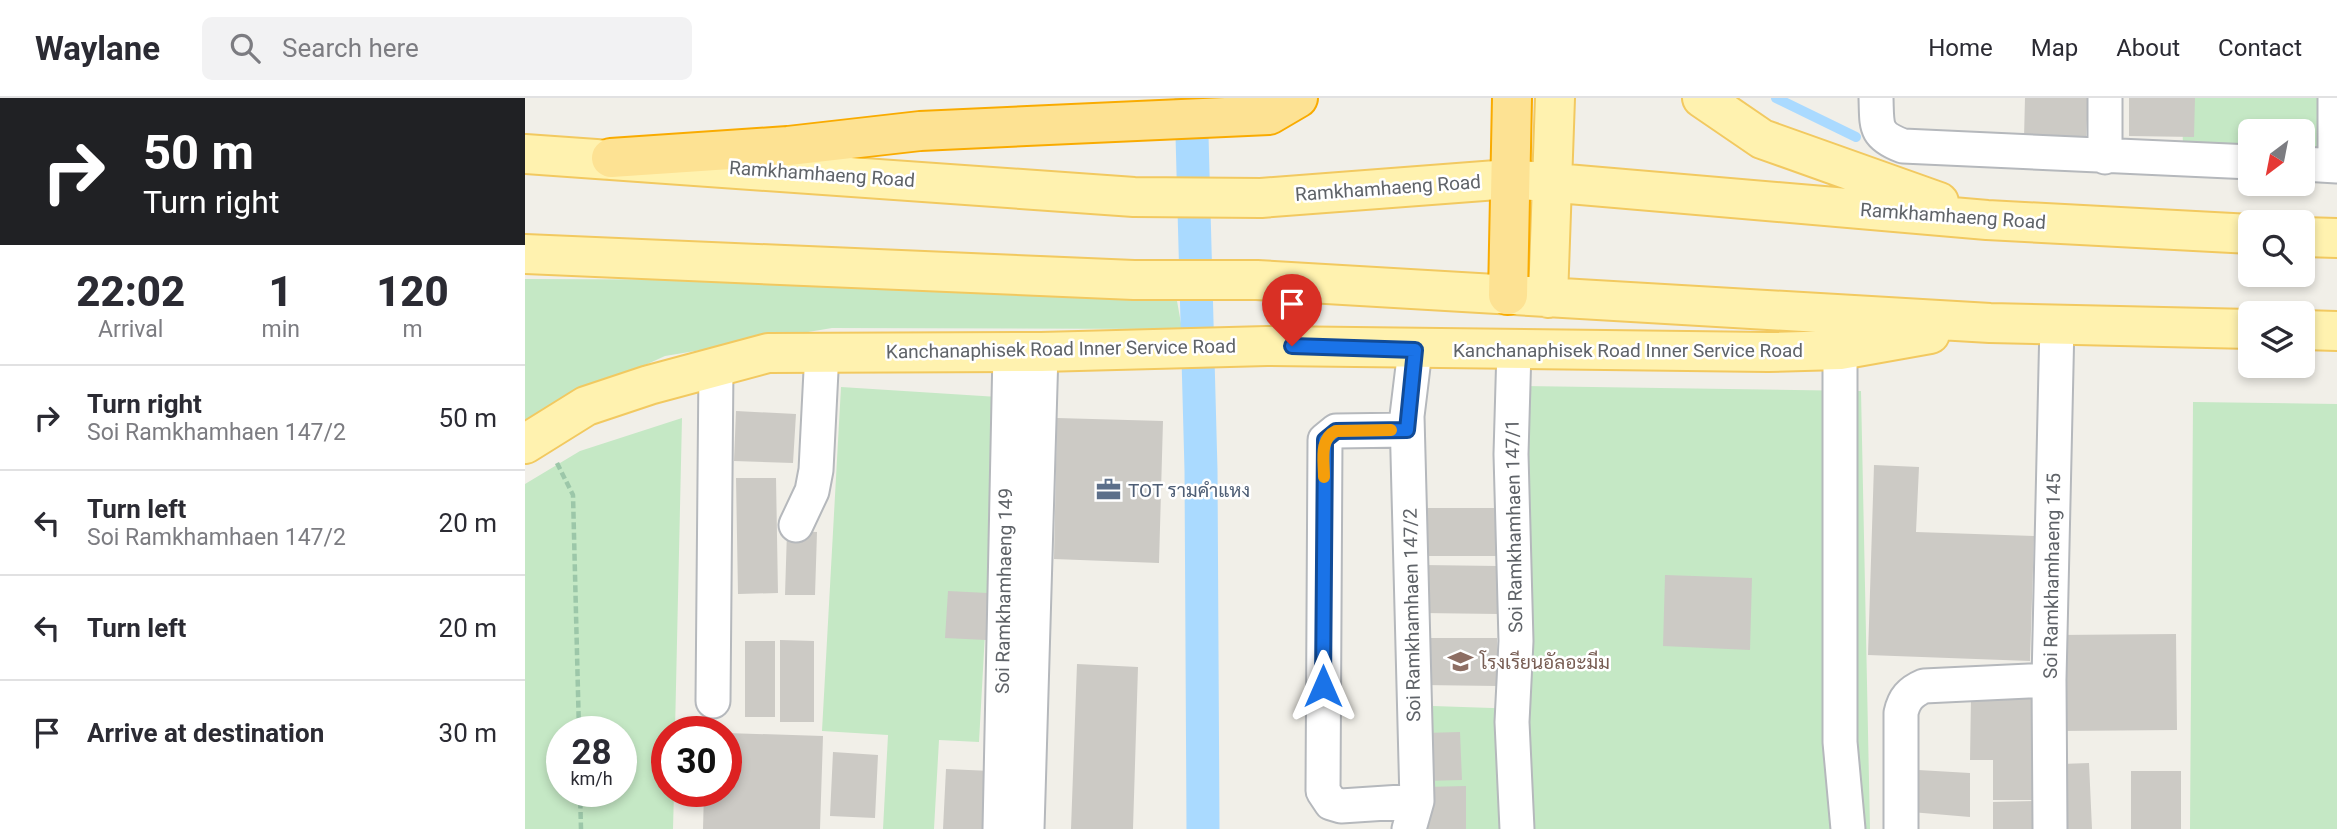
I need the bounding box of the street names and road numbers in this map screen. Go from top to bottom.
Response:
street label: Ramkhamhaeng Road [728,156,916,192]
street label: Ramkhamhaeng Road [1294,170,1482,206]
street label: Ramkhamhaeng Road [1859,198,2047,234]
street label: Kanchanaphisek Road Inner Service Road [886,334,1236,364]
street label: Kanchanaphisek Road Inner Service Road [1453,339,1803,362]
street label: Soi Ramkhamhaen 147/1 [1501,419,1527,633]
street label: Soi Ramkhamhaeng 145 [2039,473,2065,679]
street label: Soi Ramkhamhaeng 149 [991,488,1017,694]
street label: Soi Ramkhamhaen 147/2 [1399,508,1425,722]

